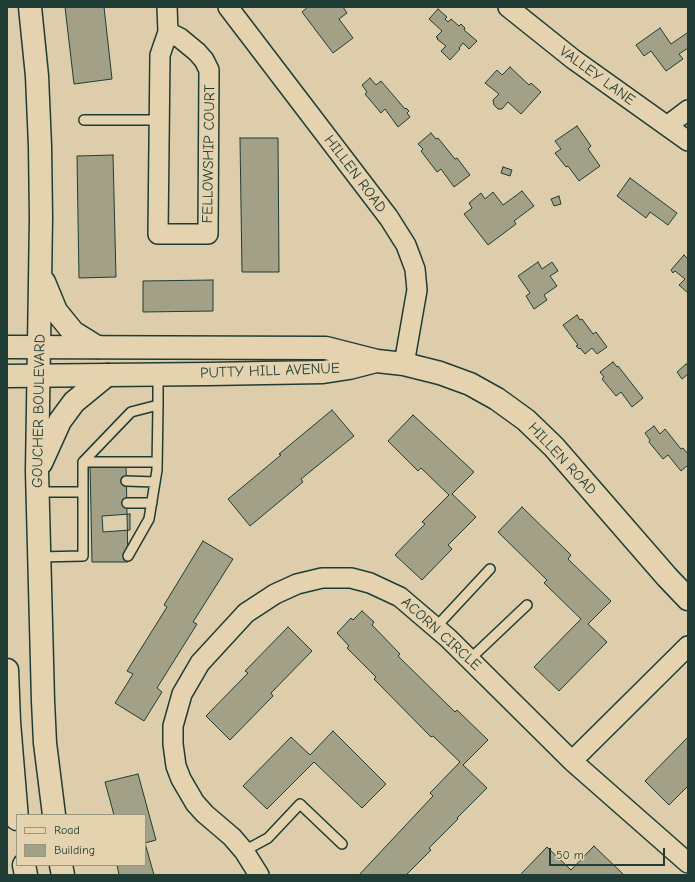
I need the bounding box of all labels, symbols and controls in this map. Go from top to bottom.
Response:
street label: VALLEY LANE [556,43,638,109]
street label: FELLOWSHIP COURT [199,84,219,224]
street label: HILLEN ROAD [320,132,390,216]
street label: GOUCHER BOULEVARD [29,334,49,488]
street label: PUTTY HILL AVENUE [200,360,340,382]
street label: HILLEN ROAD [524,419,600,499]
street label: ACORN CIRCLE [397,593,485,675]
legend [16,814,146,866]
text: Road [54,823,80,837]
scale bar [551,840,667,866]
text: Building [54,843,95,857]
text: 50 m [556,848,584,862]

